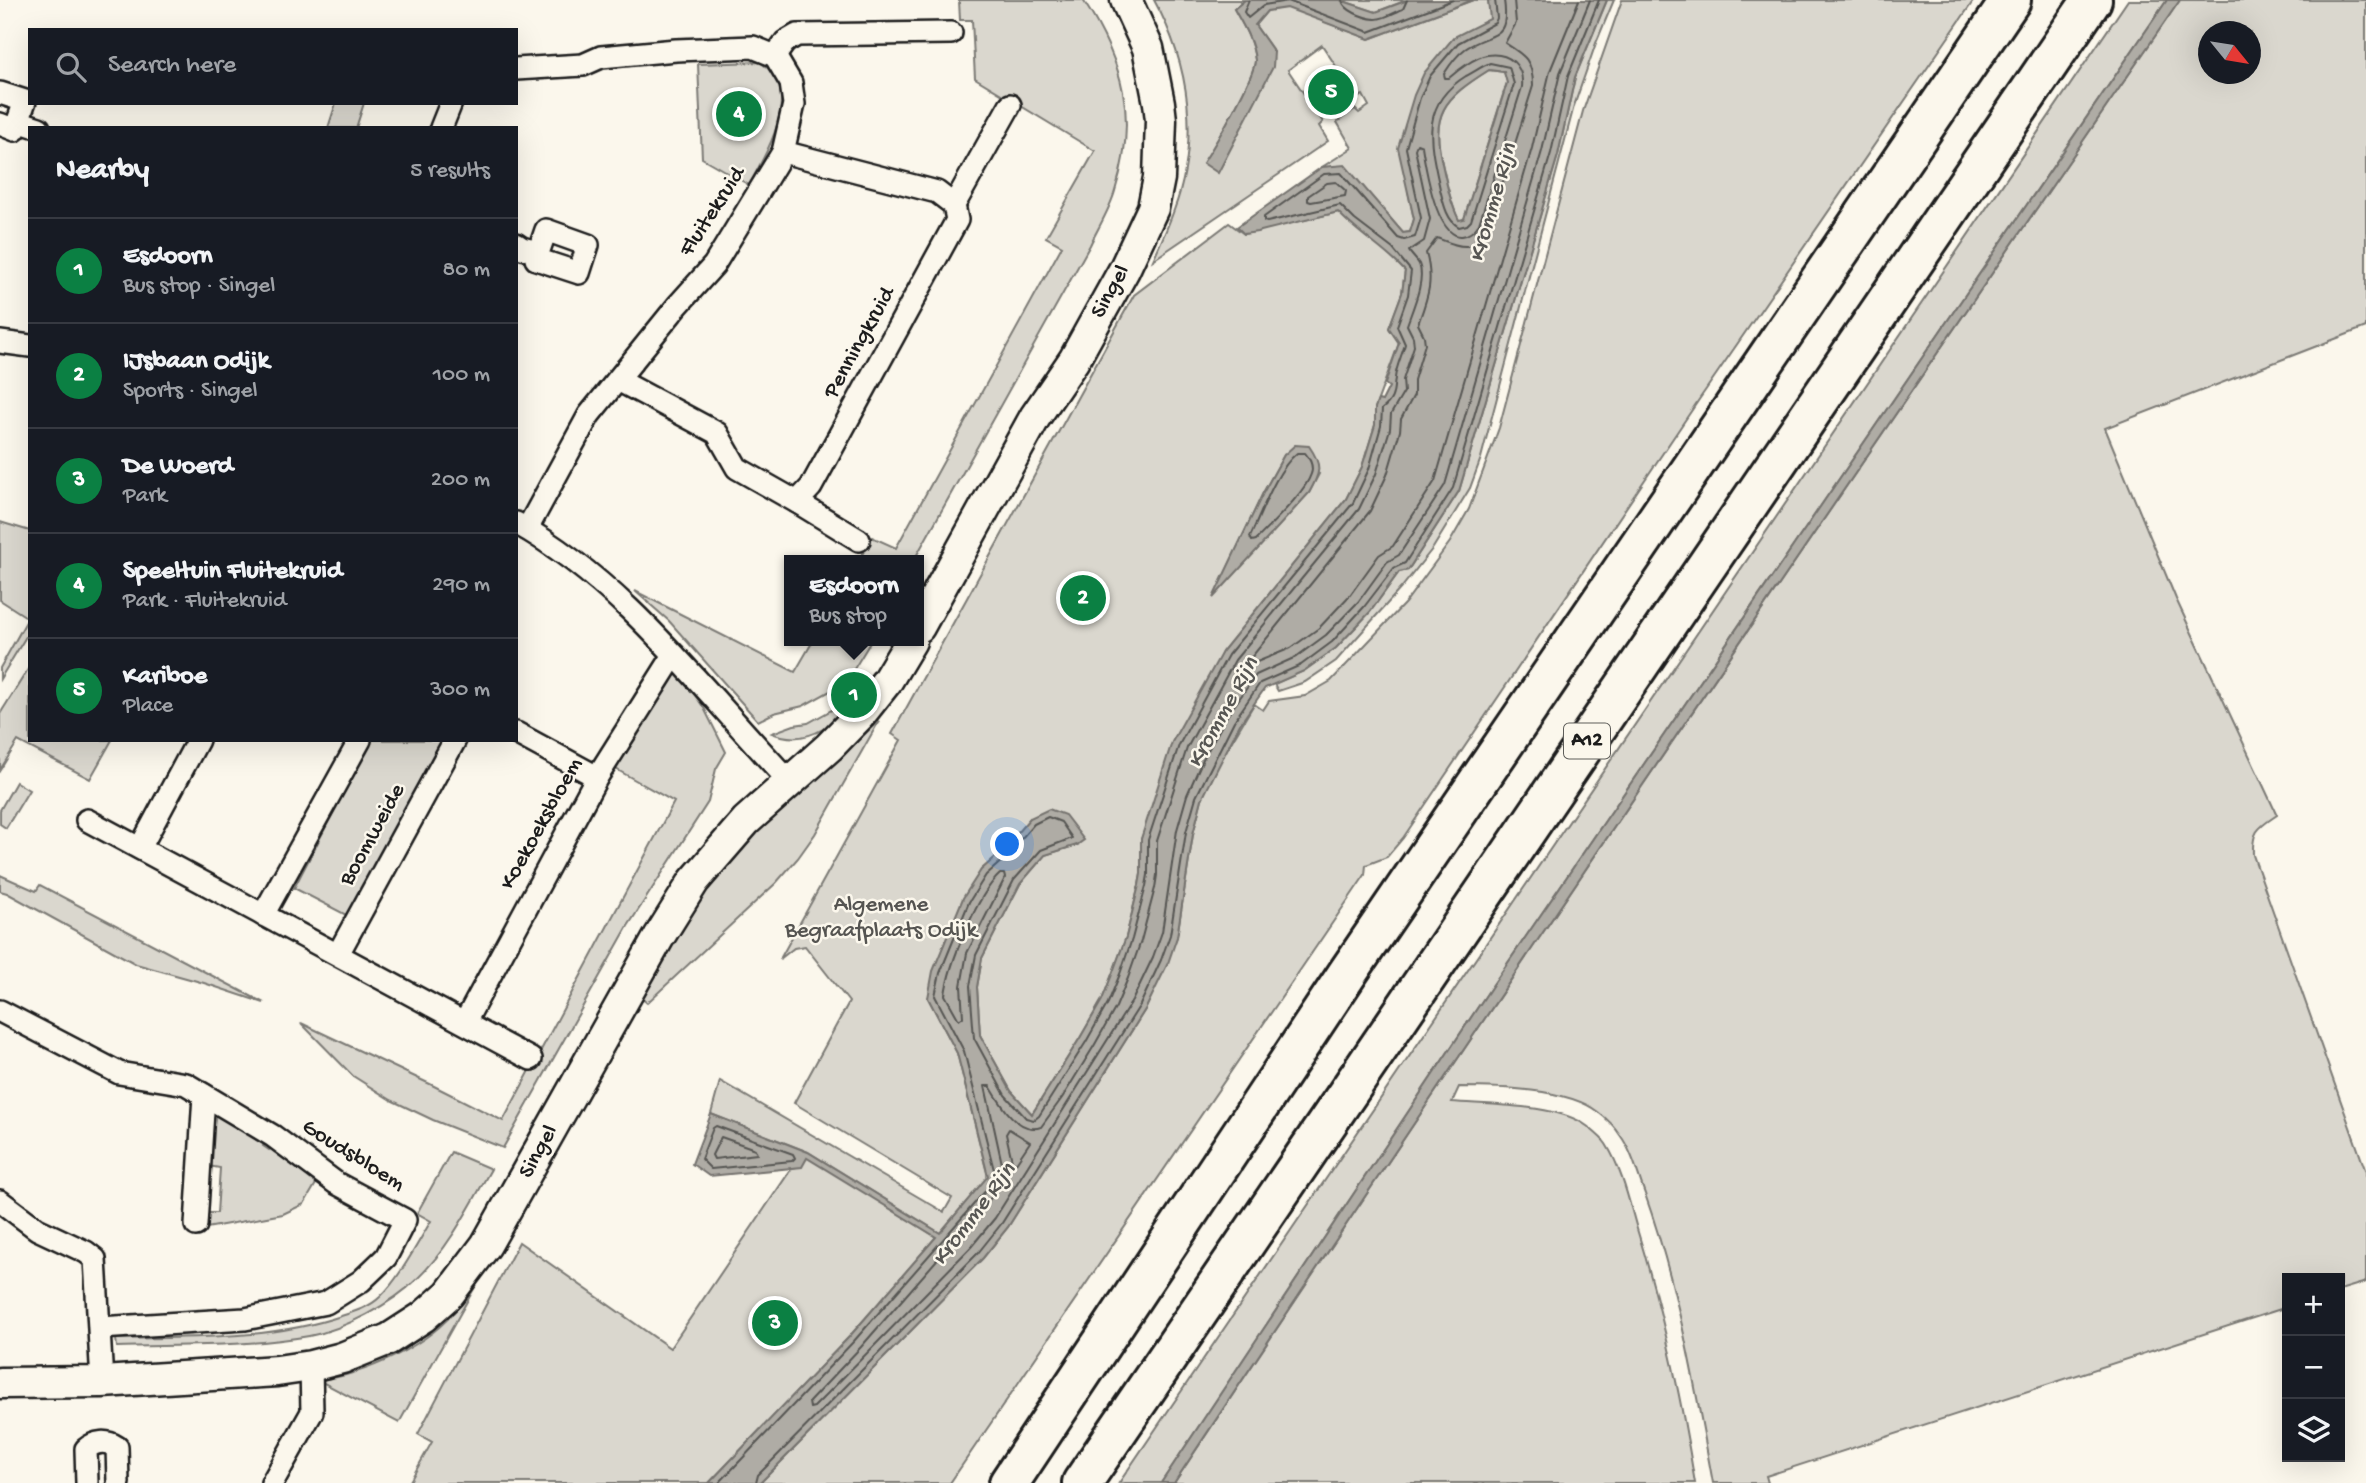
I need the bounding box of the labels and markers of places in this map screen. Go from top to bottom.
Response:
pin: 5 [1308,66,1354,118]
pin: 4 [716,88,762,140]
pin: 2 [1060,572,1106,624]
pin: 1 [831,669,877,721]
pin: 3 [752,1297,798,1349]

